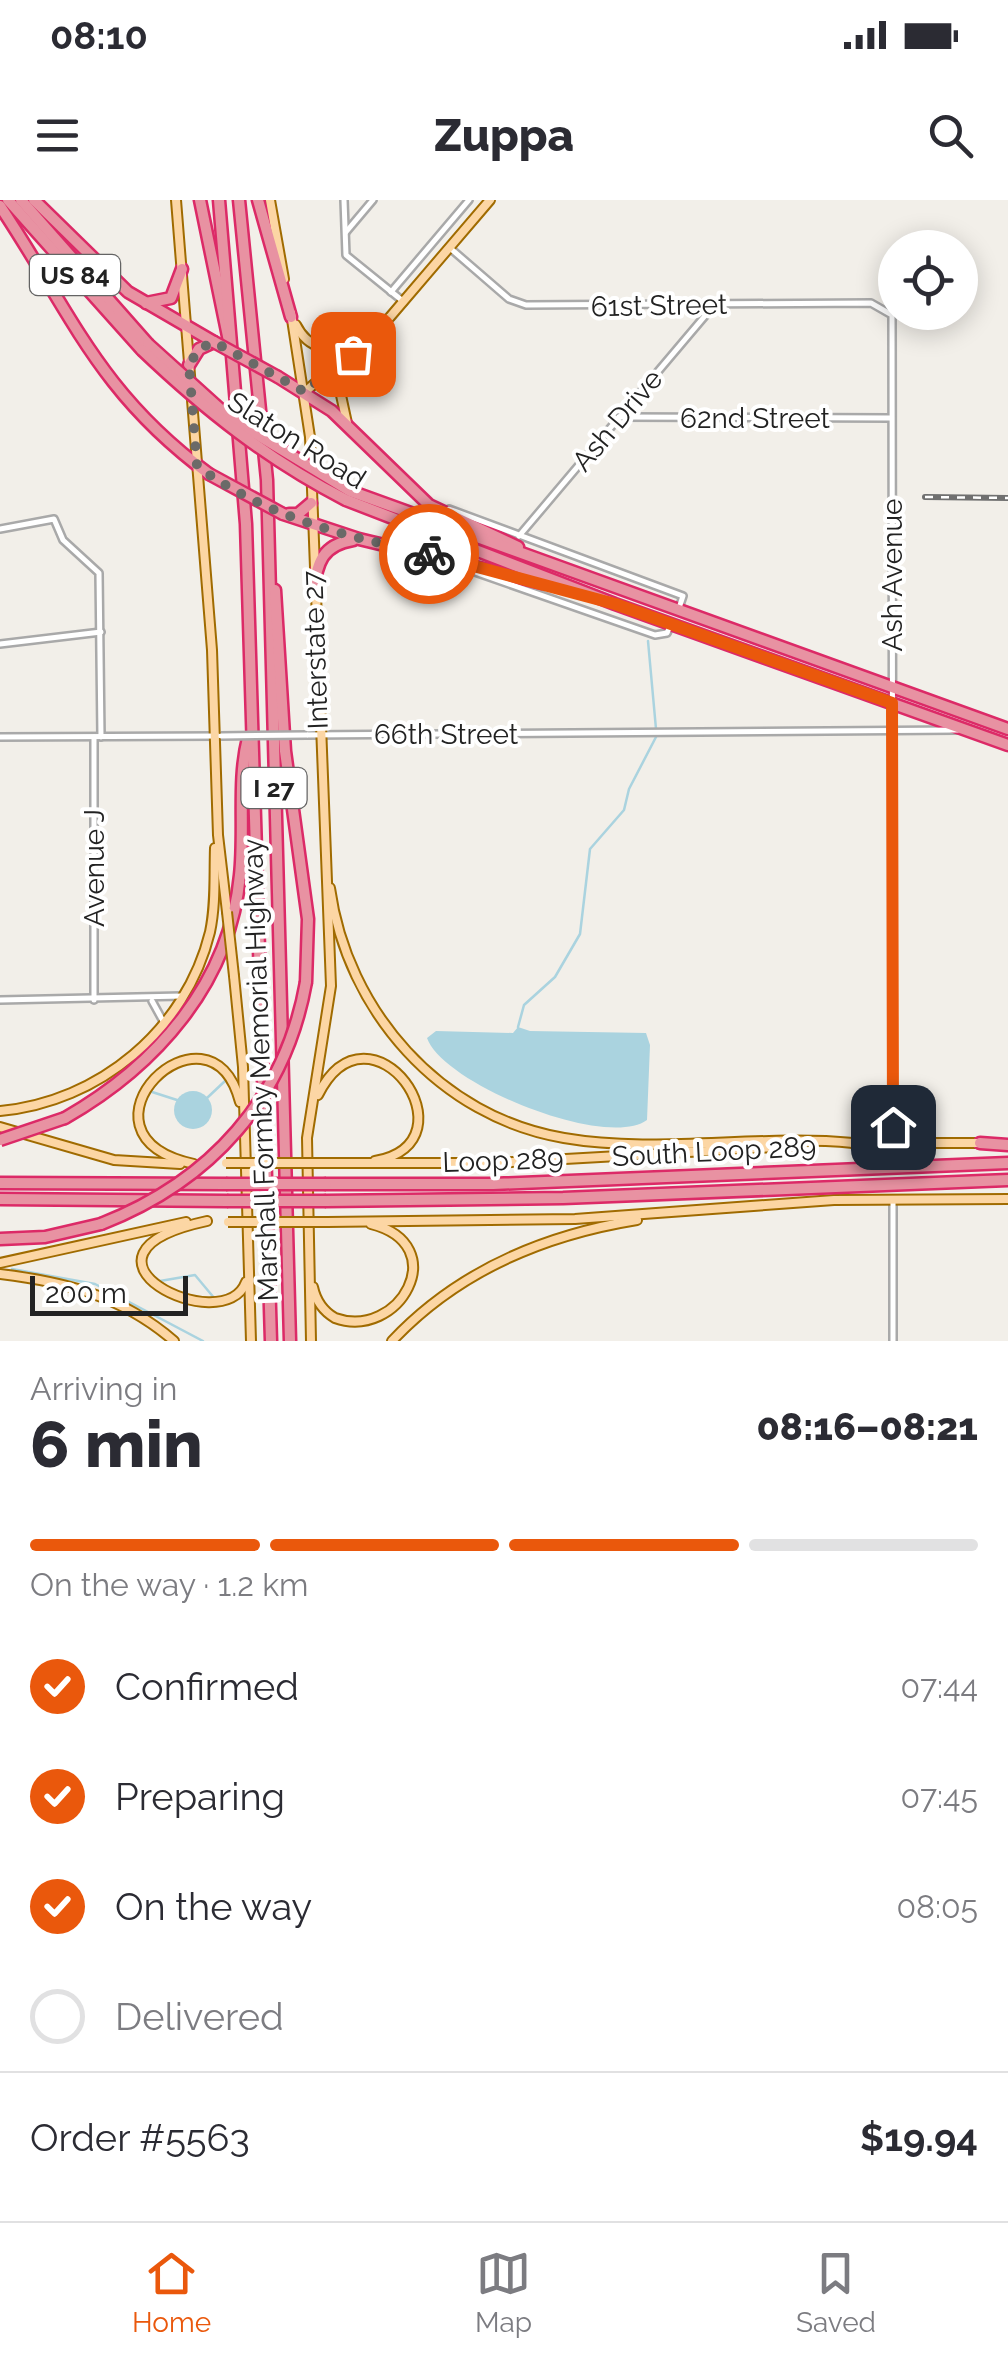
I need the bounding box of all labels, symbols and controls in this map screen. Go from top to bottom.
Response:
text: 08:10 [50,13,148,58]
icon: menu [30,108,85,163]
icon: search [923,108,978,163]
text: Zuppa [434,109,574,162]
map controls [878,230,978,330]
button: locate [878,230,978,330]
road number: US 84 [30,255,120,295]
street label: 61st Street [590,288,728,323]
pin [311,312,396,397]
icon: bag [326,327,381,382]
street label: Ash Drive [565,363,669,478]
street label: Slaton Road [222,385,372,496]
street label: 62nd Street [680,402,831,435]
street label: Ash Avenue [876,498,909,652]
courier [379,504,479,604]
icon: bike [402,527,457,582]
street label: Interstate 27 [296,570,335,730]
street label: 66th Street [374,718,519,751]
road number: I 27 [242,768,306,808]
street label: Avenue J [78,809,111,927]
street label: Marshall Formby Memorial Highway [236,838,285,1302]
pin [851,1085,936,1170]
icon: home [866,1100,921,1155]
street label: South Loop 289 [611,1130,817,1173]
street label: Loop 289 [442,1142,564,1179]
scale bar [30,1271,188,1316]
text: 200 m [45,1277,127,1310]
text: Arriving in [30,1370,177,1407]
text: 08:16–08:21 [756,1404,978,1449]
text: 6 min [30,1406,203,1482]
text: On the way · 1.2 km [30,1566,309,1603]
icon: check [30,1659,85,1714]
text: Confirmed [115,1664,299,1709]
text: 07:44 [901,1668,978,1705]
icon: check [30,1769,85,1824]
text: Preparing [115,1774,285,1819]
text: 07:45 [901,1778,978,1815]
icon: check [30,1879,85,1934]
text: On the way [115,1884,312,1929]
text: 08:05 [896,1888,978,1925]
text: Delivered [115,1994,284,2039]
text: Order #5563 [30,2115,250,2160]
text: $19.94 [860,2115,978,2160]
tab: Home [132,2246,211,2339]
tab: Map [475,2246,532,2339]
tab: Saved [796,2246,876,2339]

